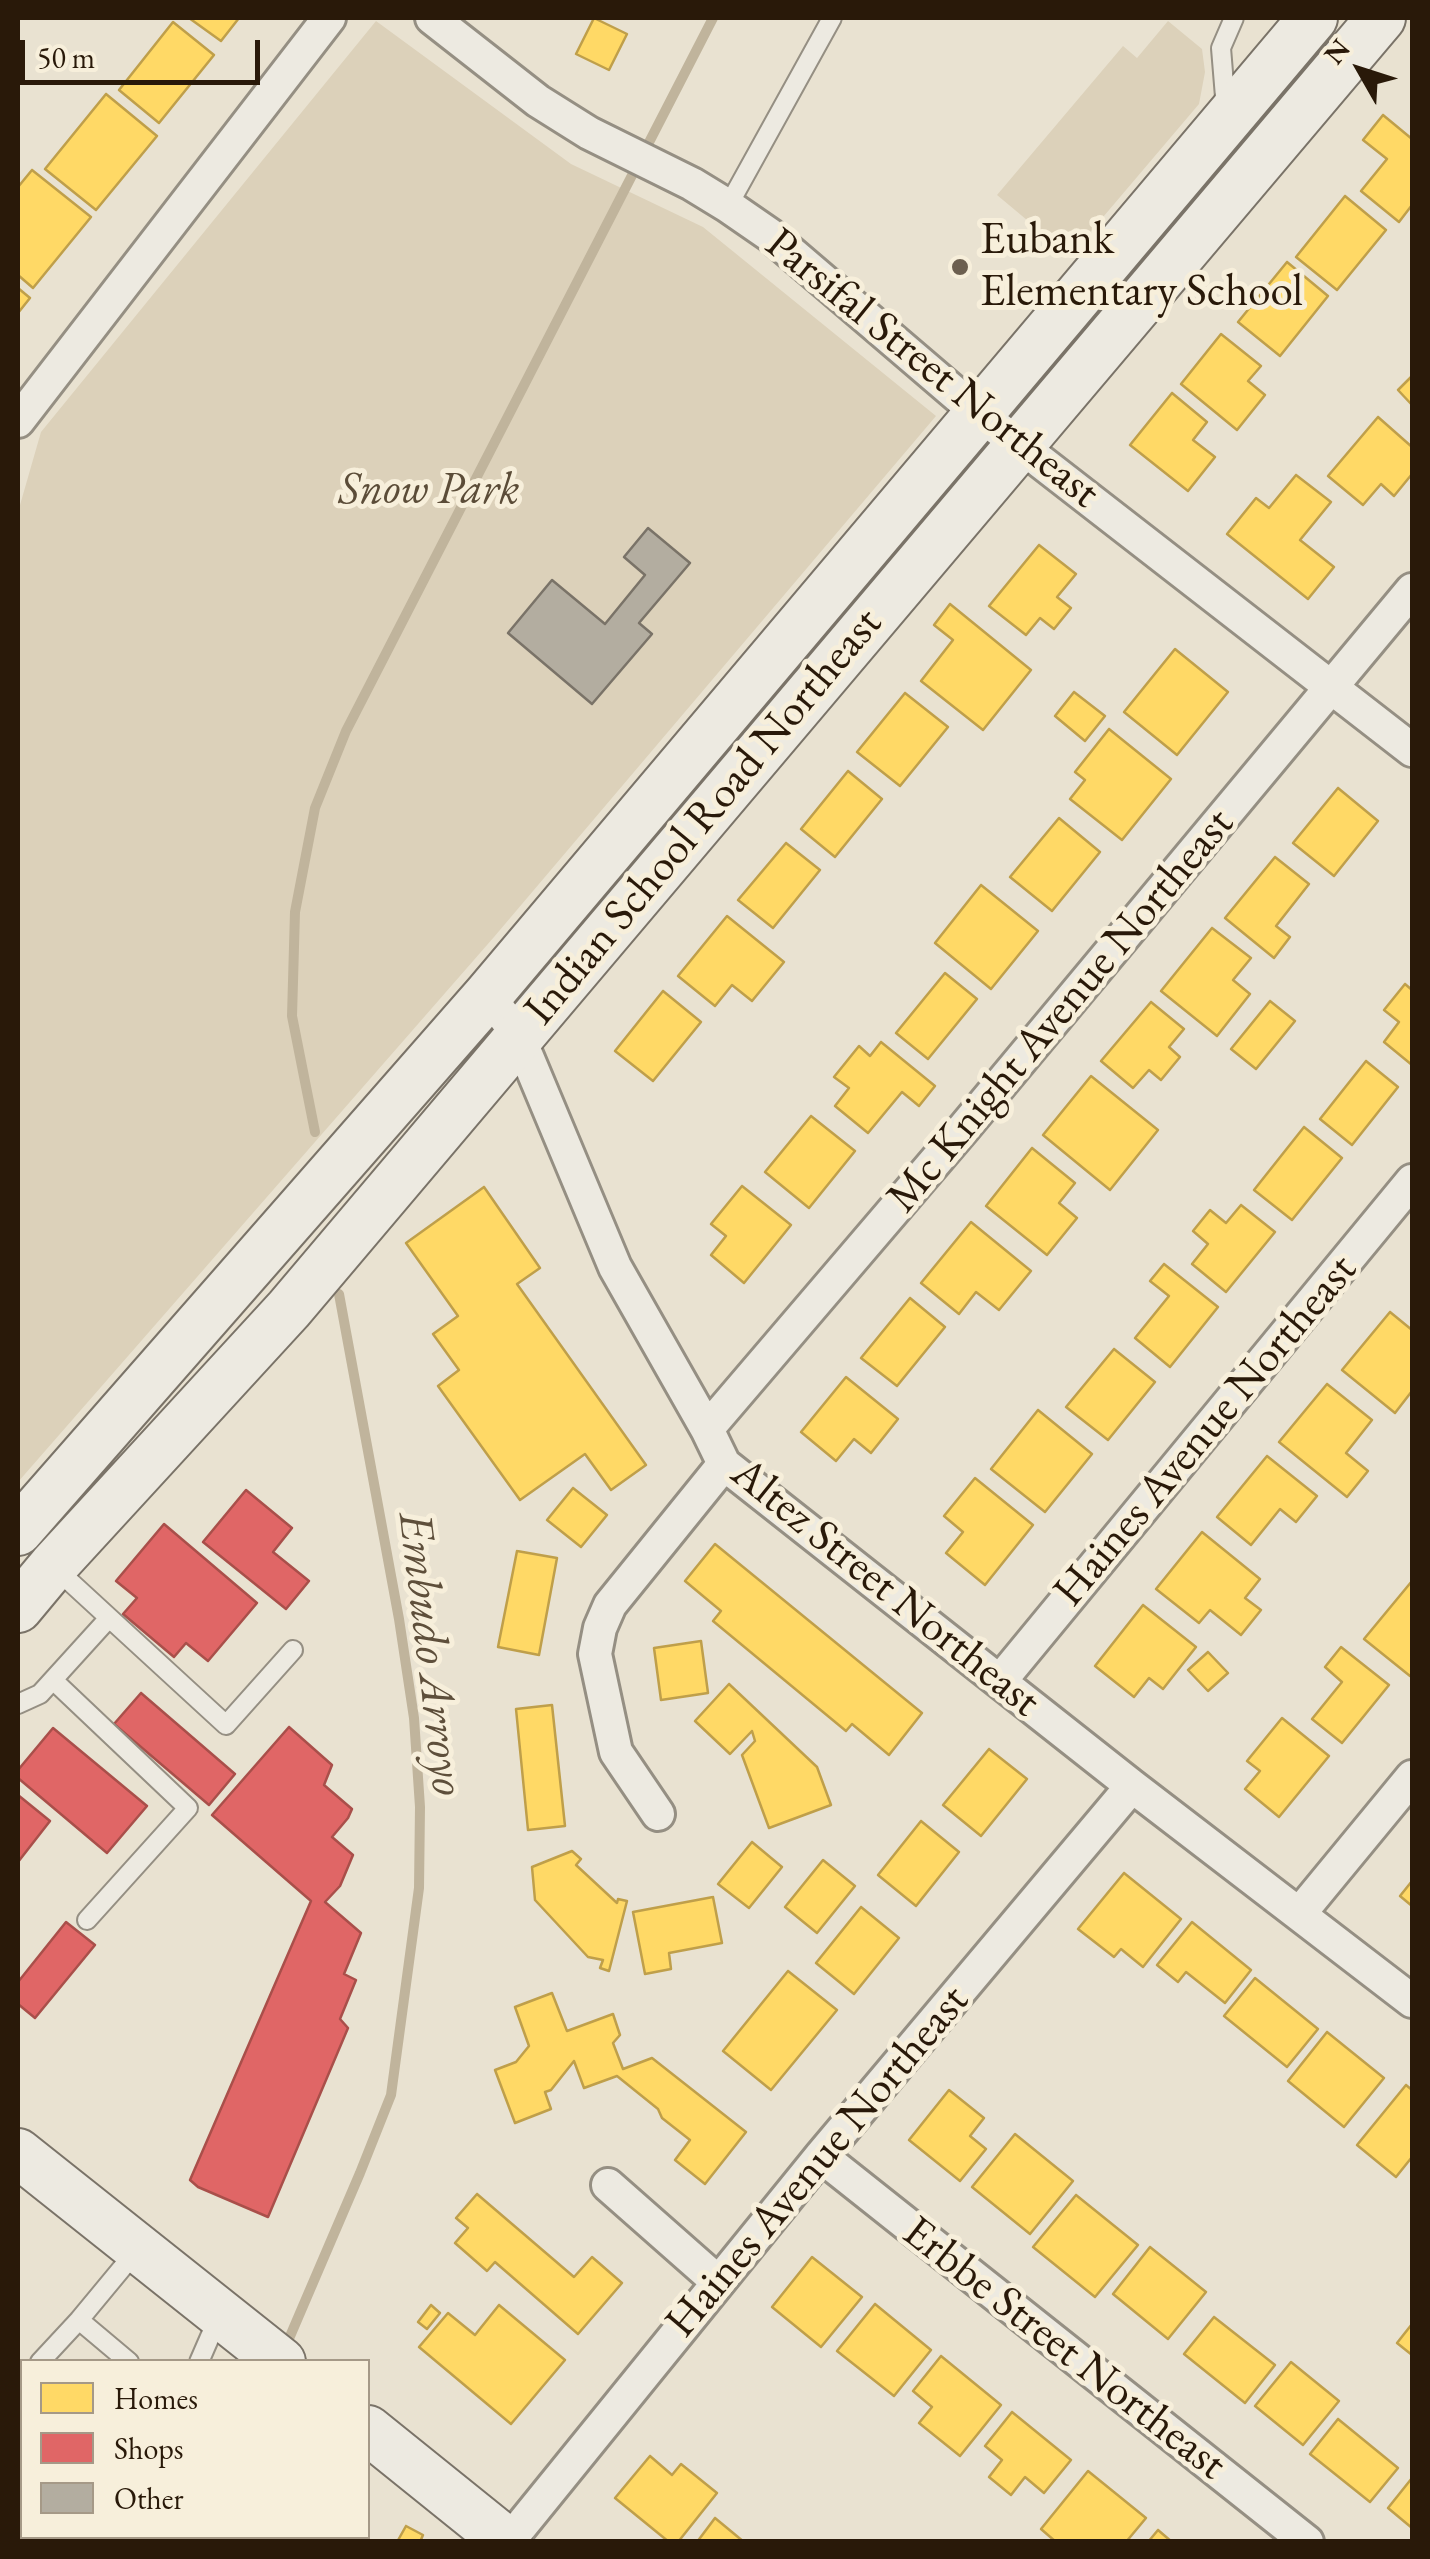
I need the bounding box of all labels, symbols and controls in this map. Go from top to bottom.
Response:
scale bar [25,20,265,82]
north arrow [1310,20,1410,120]
text: N [1316,31,1358,71]
text: 50 m [37,38,95,77]
place label: Eubank Elementary School [980,214,1303,320]
street label: Parsifal Street Northeast [754,218,1110,520]
marker: Eubank Elementary School [949,256,971,278]
park label: Snow Park [338,464,520,518]
street label: Indian School Road Northeast [514,598,894,1036]
street label: Mc Knight Avenue Northeast [876,798,1246,1224]
street label: Haines Avenue Northeast [1043,1244,1369,1618]
street label: Altez Street Northeast [720,1447,1050,1729]
water label: Embudo Arroyo [384,1509,476,1799]
street label: Haines Avenue Northeast [655,1975,981,2349]
street label: Erbbe Street Northeast [892,2206,1236,2492]
legend [20,2359,370,2539]
text: Homes [114,2379,198,2418]
text: Shops [114,2429,184,2468]
text: Other [114,2479,183,2518]

